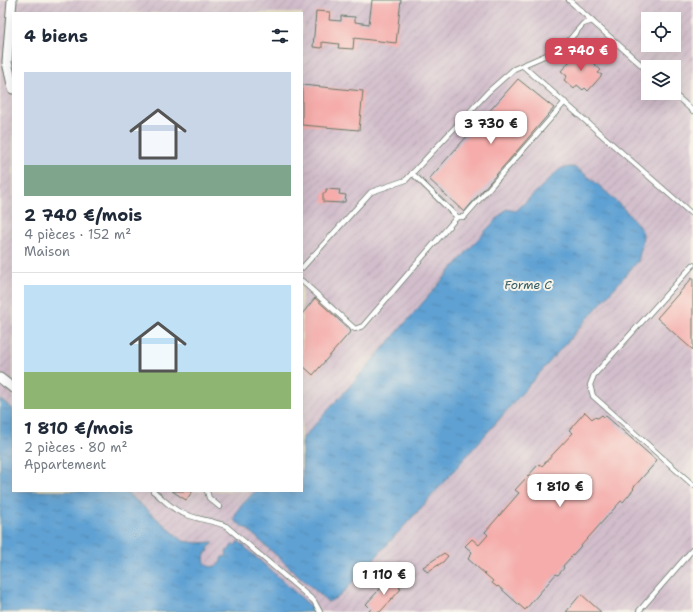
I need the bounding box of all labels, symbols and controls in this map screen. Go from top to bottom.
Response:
map controls [641,12,681,100]
button: locate [641,12,681,52]
text: 4 biens [24,25,88,47]
icon: filters [269,25,291,47]
pin: 2 740 € [544,38,618,72]
text: 2 740 € [554,42,608,59]
button: layers [641,60,681,100]
icon: home [122,98,194,170]
pin: 3 730 € [454,111,528,145]
text: 3 730 € [464,115,518,132]
text: 2 740 €/mois [24,204,142,226]
text: 4 pièces · 152 m² [24,226,131,243]
text: Maison [24,243,70,260]
water label: Forme C [504,277,552,293]
icon: home [122,311,194,383]
text: 1 810 €/mois [24,417,133,439]
text: 2 pièces · 80 m² [24,439,127,456]
text: Appartement [24,456,106,473]
pin: 1 810 € [523,474,597,508]
text: 1 810 € [536,478,584,495]
pin: 1 110 € [347,562,421,596]
text: 1 110 € [362,566,406,583]

